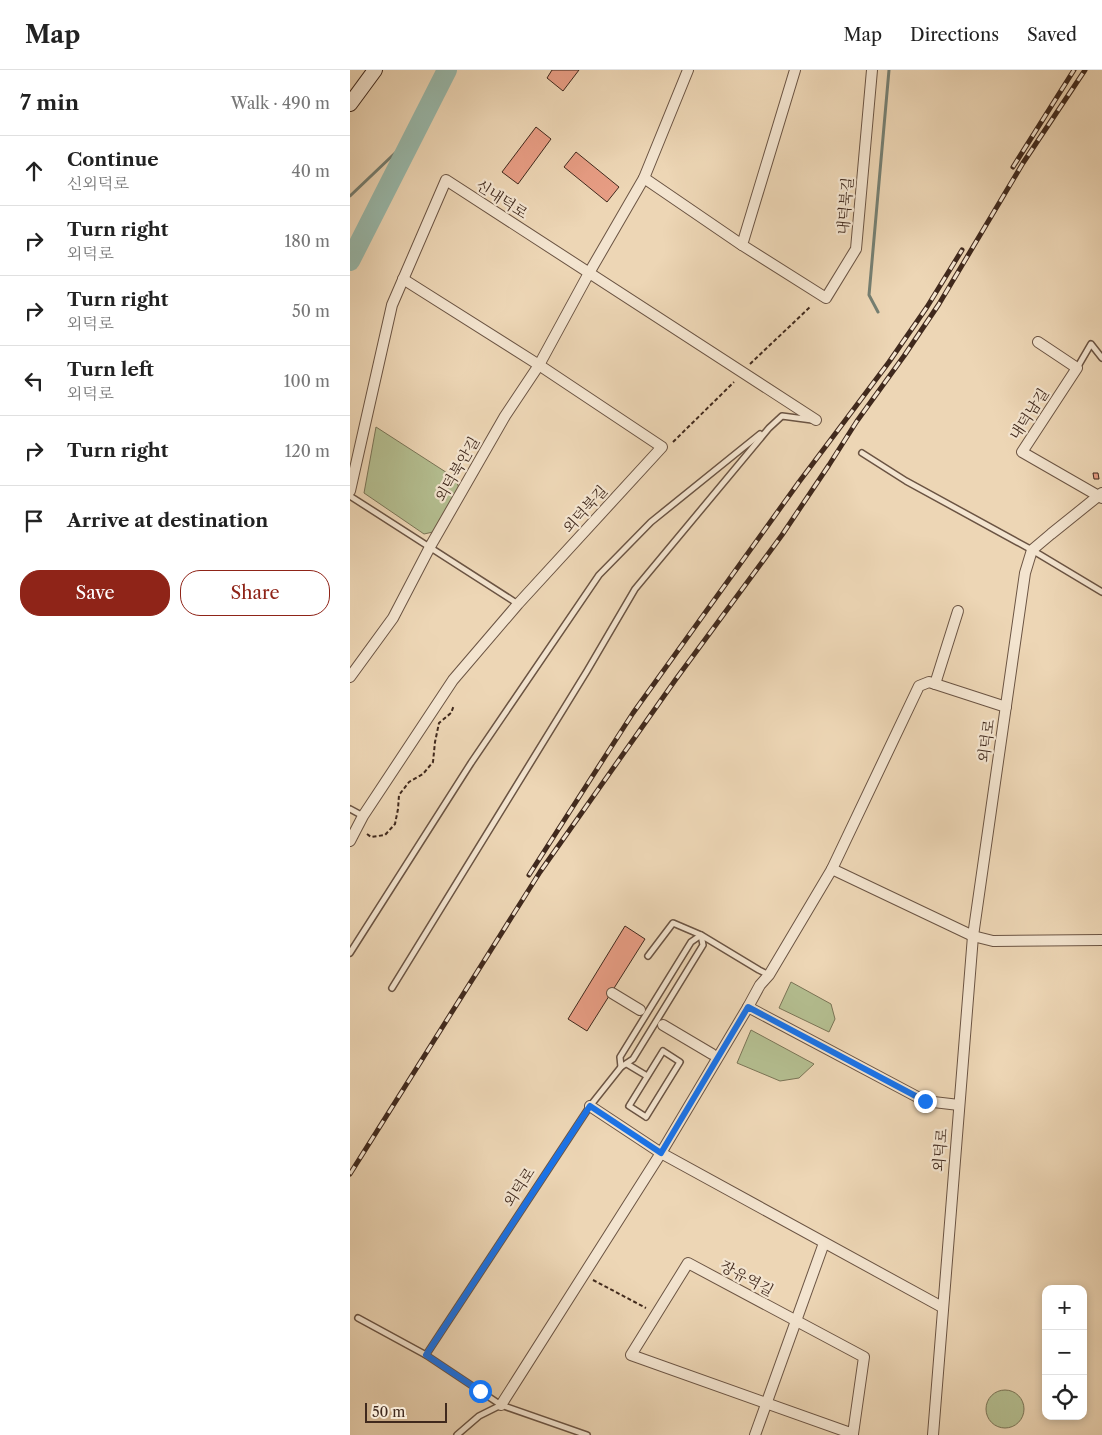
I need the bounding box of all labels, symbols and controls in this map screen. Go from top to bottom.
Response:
text: Map [25,20,80,49]
text: Map [843,24,882,46]
text: Directions [910,24,999,46]
text: Saved [1027,24,1077,46]
text: 7 min [20,90,79,115]
text: Walk · 490 m [231,93,330,113]
text: Continue [67,148,159,171]
icon: ahead [20,157,48,185]
text: 40 m [291,161,330,181]
text: 신외덕로 [67,173,129,193]
street label: 신내덕로 [473,175,532,223]
street label: 내덕북길 [833,176,857,236]
text: Turn right [67,218,168,241]
icon: right [20,227,48,255]
text: 180 m [284,231,330,251]
text: 외덕로 [67,243,113,263]
text: Turn right [67,288,168,311]
icon: right [20,297,48,325]
text: 50 m [292,301,330,321]
text: 외덕로 [67,313,113,333]
text: Turn left [67,358,154,381]
icon: left [20,367,48,395]
text: 100 m [284,371,330,391]
text: 외덕로 [67,383,113,403]
street label: 내덕남길 [1005,385,1053,443]
street label: 외덕북안길 [431,433,483,505]
icon: right [20,437,48,465]
text: Turn right [67,439,168,462]
text: 120 m [285,441,330,461]
street label: 외덕북길 [559,481,611,537]
icon: arrive [20,507,48,535]
text: Arrive at destination [67,509,268,532]
button: Save [20,570,170,616]
button: Share [180,570,330,616]
street label: 외덕로 [974,718,999,764]
route end [914,1090,937,1113]
street label: 외덕로 [929,1127,951,1172]
street label: 외덕로 [499,1163,539,1210]
street label: 장유역길 [717,1256,777,1300]
map controls [1042,1285,1087,1420]
button: + [1042,1285,1087,1330]
button: − [1042,1330,1087,1375]
button: locate [1042,1375,1087,1420]
route start [469,1380,492,1403]
scale bar [365,1400,448,1423]
text: 50 m [372,1403,405,1421]

